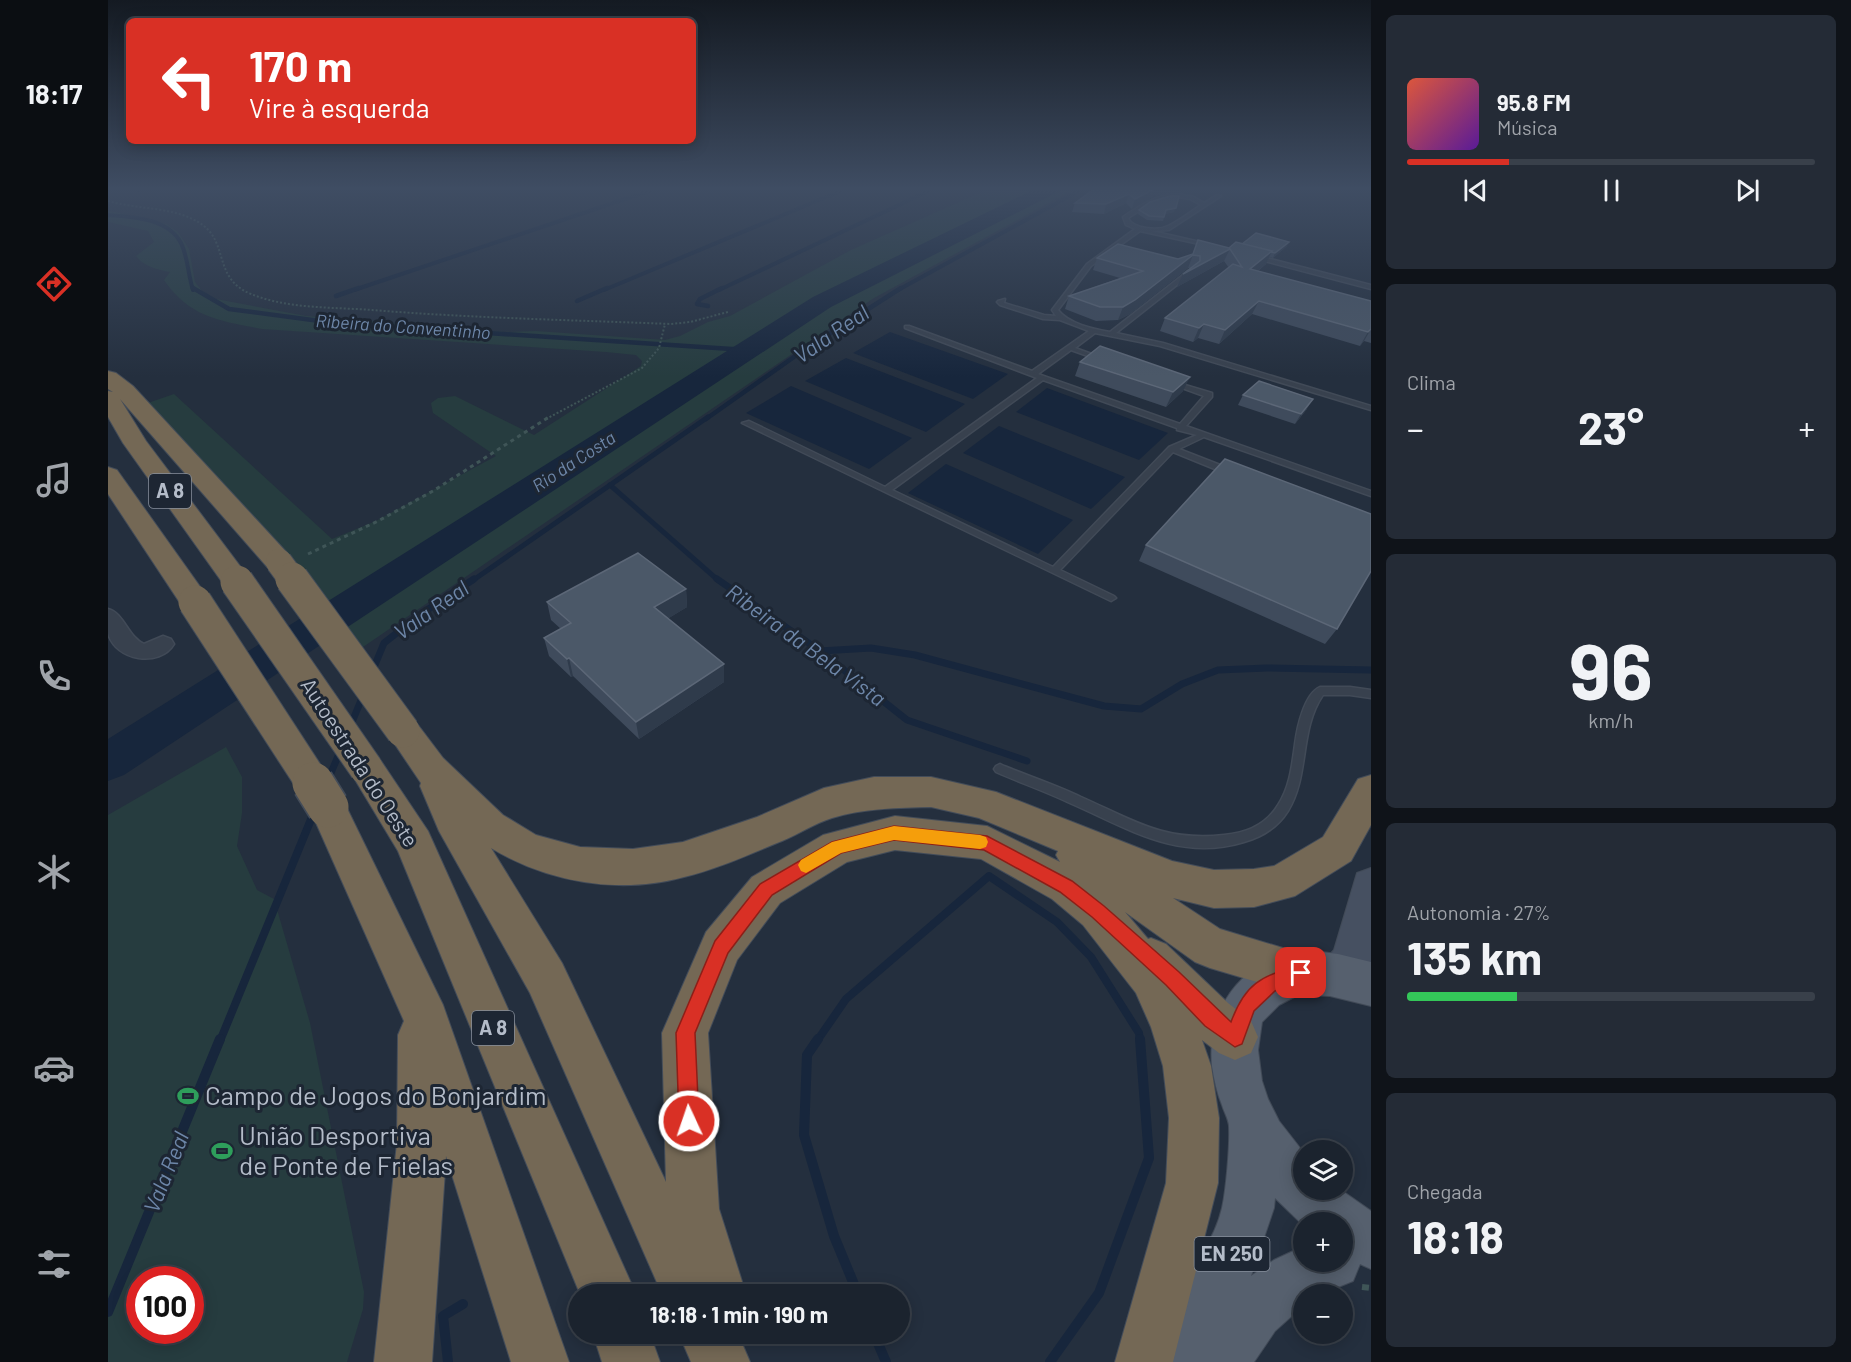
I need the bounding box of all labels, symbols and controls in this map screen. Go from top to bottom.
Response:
text: 170 m [249,40,352,90]
icon: left [150,42,228,120]
text: 18:17 [26,77,82,109]
text: 95.8 FM [1497,89,1571,115]
text: Vire à esquerda [249,91,430,123]
text: Música [1497,115,1557,139]
icon: previous [1459,174,1492,207]
icon: pause [1595,174,1628,207]
icon: next [1731,174,1764,207]
icon: directions [33,263,75,305]
water label: Vala Real [788,299,873,368]
water label: Ribeira do Conventinho [315,309,491,343]
text: Clima [1407,370,1456,394]
text: 23° [1578,400,1644,454]
text: − [1407,408,1424,448]
text: + [1798,408,1815,448]
water label: Rio da Costa [528,426,619,496]
icon: music [33,459,75,501]
road number: A 8 [149,474,191,508]
water label: Vala Real [388,574,473,644]
water label: Ribeira da Bela Vista [722,578,891,711]
text: 96 [1569,622,1653,716]
icon: phone [33,655,75,697]
street label: Autoestrada do Oeste [296,673,424,851]
text: km/h [1588,708,1634,732]
icon: climate [33,851,75,893]
text: Autonomia · 27% [1407,900,1550,924]
text: 135 km [1407,930,1542,984]
pin [1275,947,1326,998]
icon: arrive [1284,956,1317,989]
road number: A 8 [472,1011,514,1045]
icon: car [33,1047,75,1089]
place label: Campo de Jogos do Bonjardim [205,1079,547,1110]
sports icon: Campo de Jogos do Bonjardim [176,1084,200,1108]
position arrow [657,1089,721,1153]
place label: União Desportiva de Ponte de Frielas [239,1119,453,1180]
water label: Vala Real [137,1127,193,1216]
sports icon: União Desportiva de Ponte de Frielas [210,1139,234,1163]
map controls [1293,1140,1353,1344]
button: layers [1293,1140,1353,1200]
text: Chegada [1407,1179,1483,1203]
text: 18:18 [1407,1209,1504,1263]
button: + [1293,1212,1353,1272]
road number: EN 250 [1194,1237,1270,1271]
icon: filters [33,1243,75,1285]
speed limit sign: 100 [126,1266,204,1344]
button: − [1293,1284,1353,1344]
text: 18:18 · 1 min · 190 m [650,1301,828,1327]

